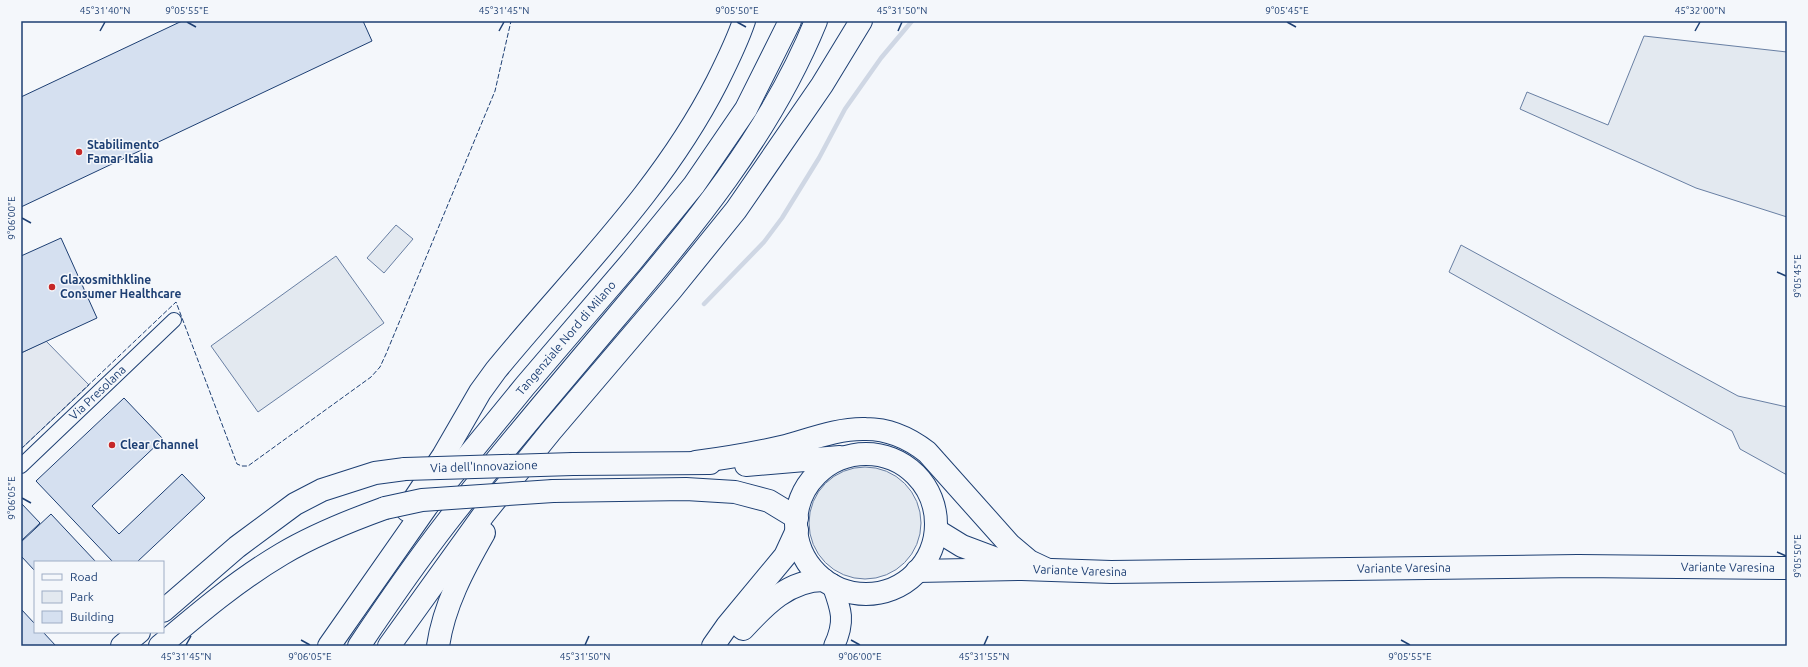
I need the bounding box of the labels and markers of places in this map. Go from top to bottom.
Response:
place label: Stabilimento Famar Italia [87,138,159,165]
marker: Stabilimento Famar Italia [74,147,84,157]
place label: Glaxosmithkline Consumer Healthcare [60,273,181,300]
marker: Glaxosmithkline Consumer Healthcare [47,282,57,292]
place label: Clear Channel [120,438,199,451]
marker: Clear Channel [107,440,117,450]

